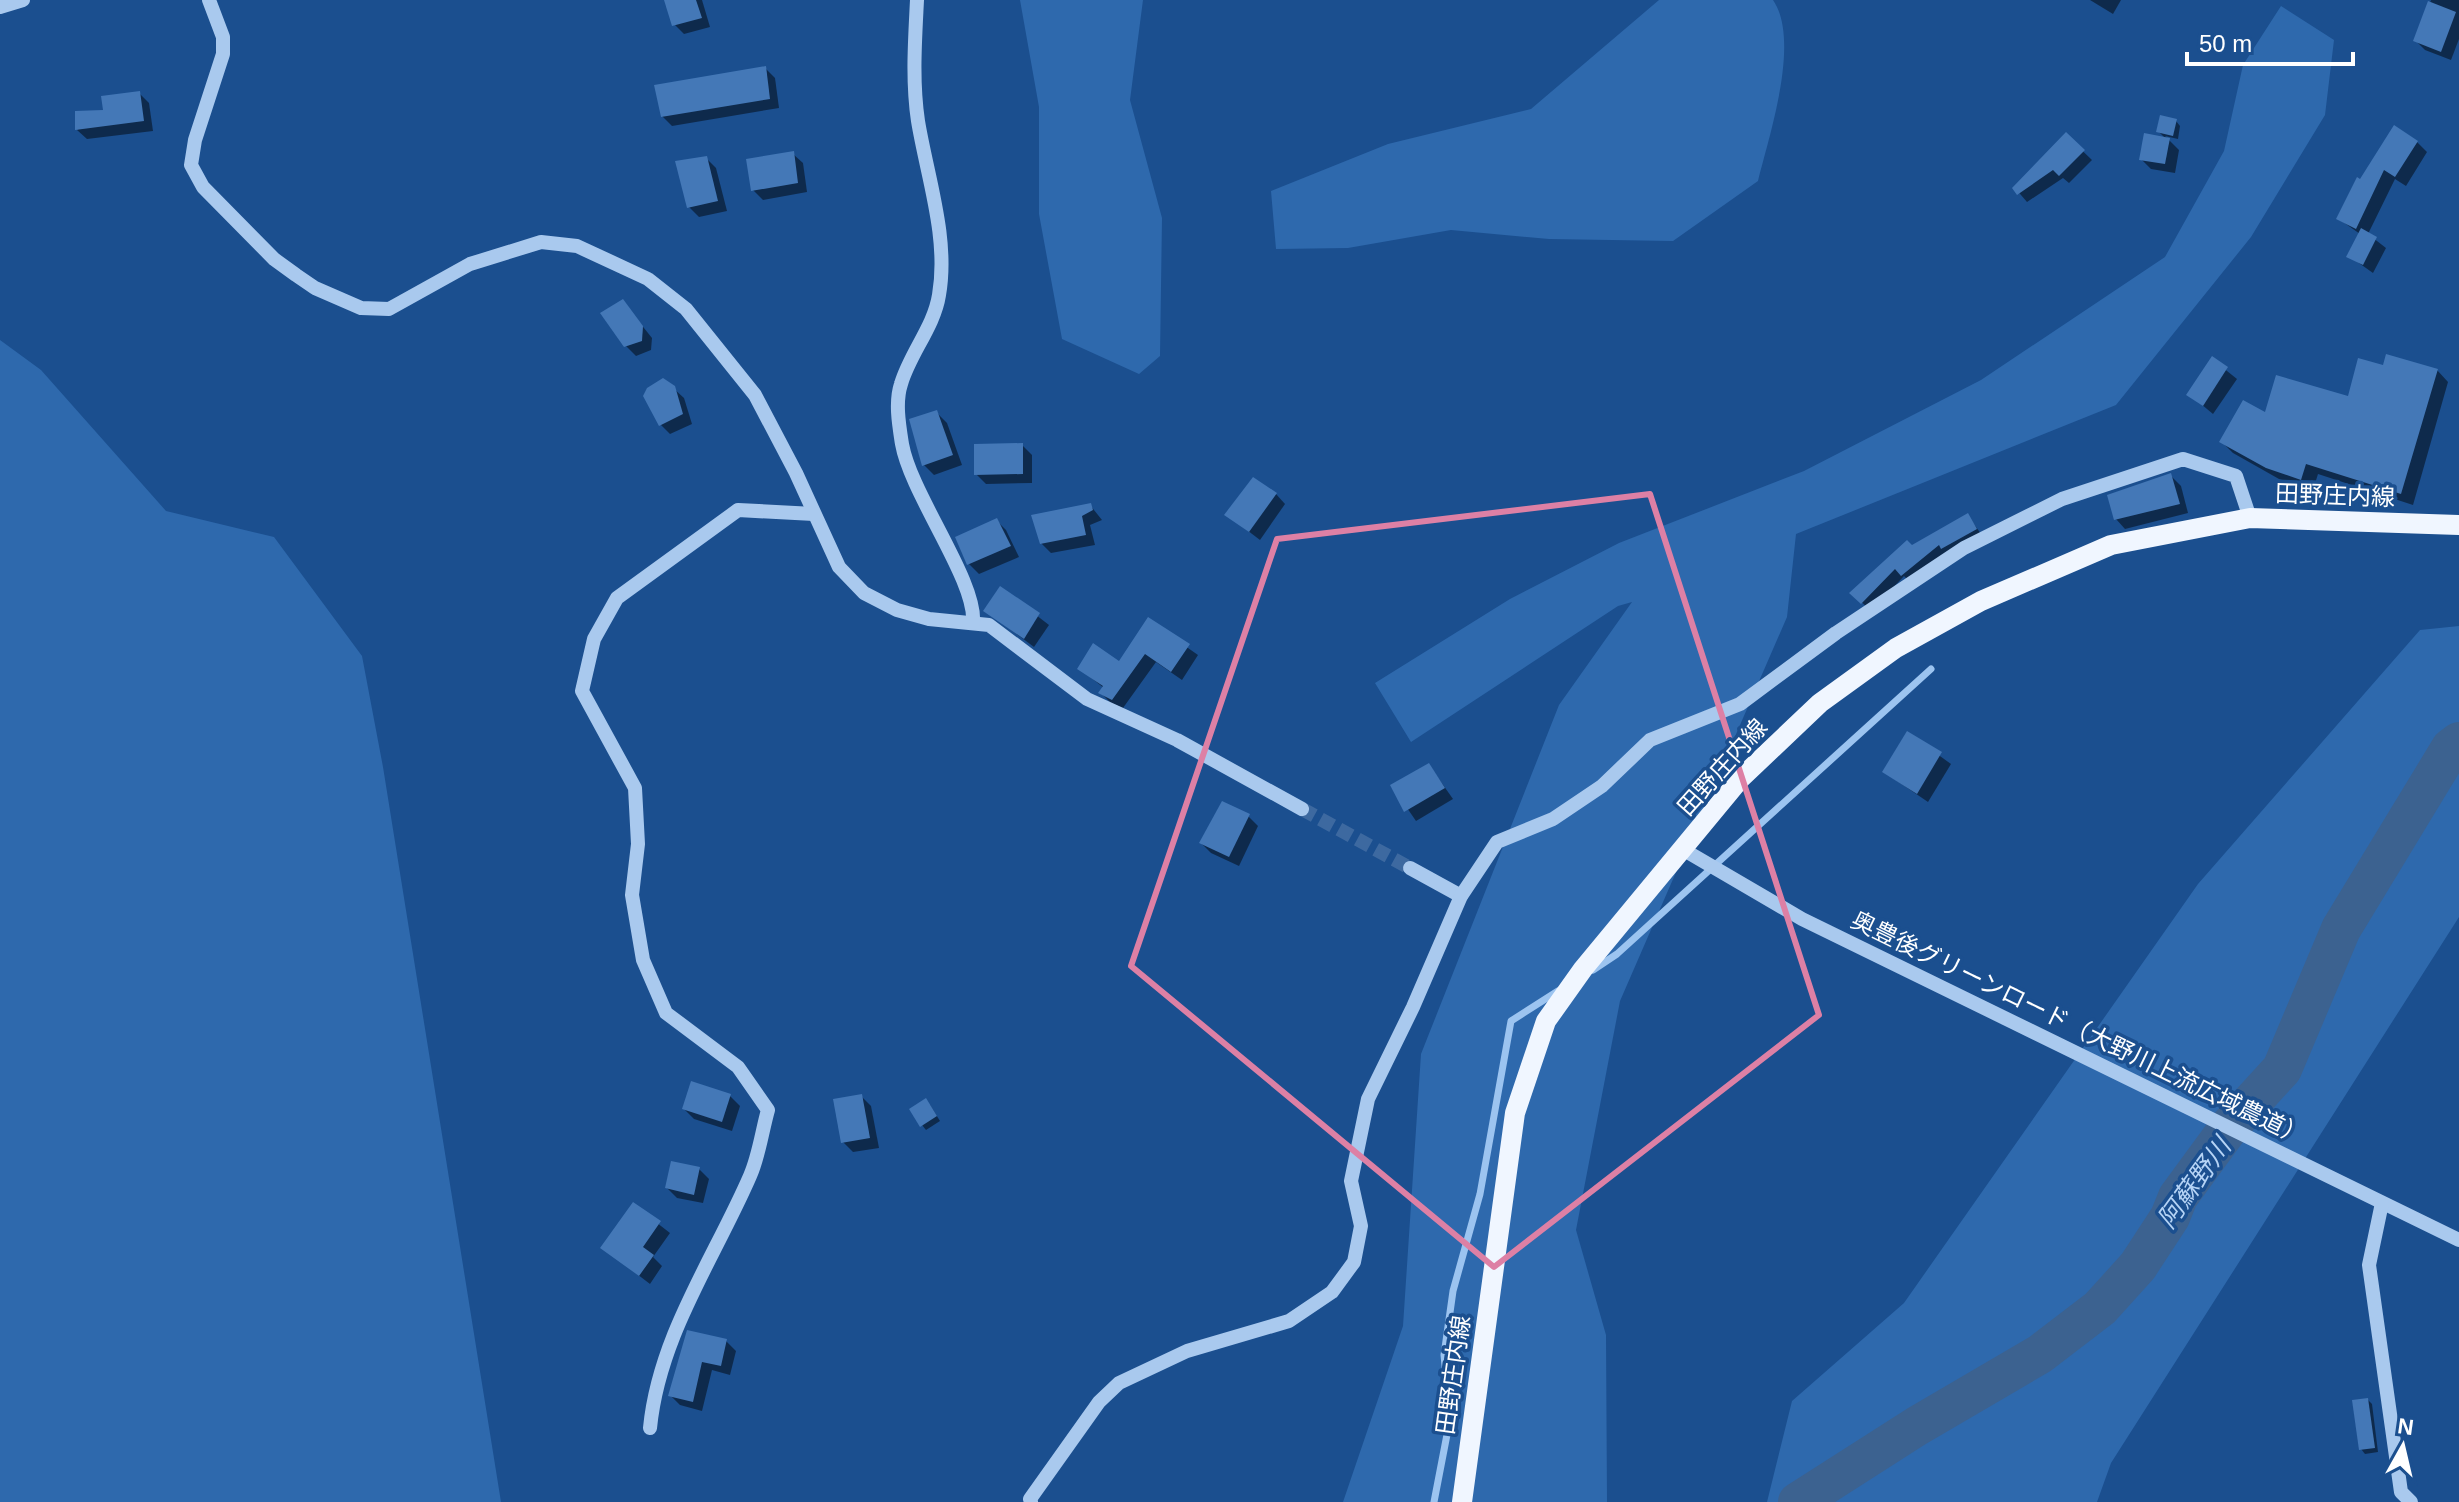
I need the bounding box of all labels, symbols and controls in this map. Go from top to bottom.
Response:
scale bar [2187,16,2353,66]
text: 50 m [2199,30,2252,57]
street label: 田野庄内線 [2275,479,2395,511]
street label: 田野庄内線 [1672,713,1772,821]
street label: 奥豊後グリーンロード（大野川上流広域農道） [1847,906,2311,1150]
water label: 阿蘇野川 [2151,1130,2238,1234]
street label: 田野庄内線 [1431,1314,1475,1436]
north arrow [2363,1406,2443,1486]
text: N [2396,1413,2415,1440]

